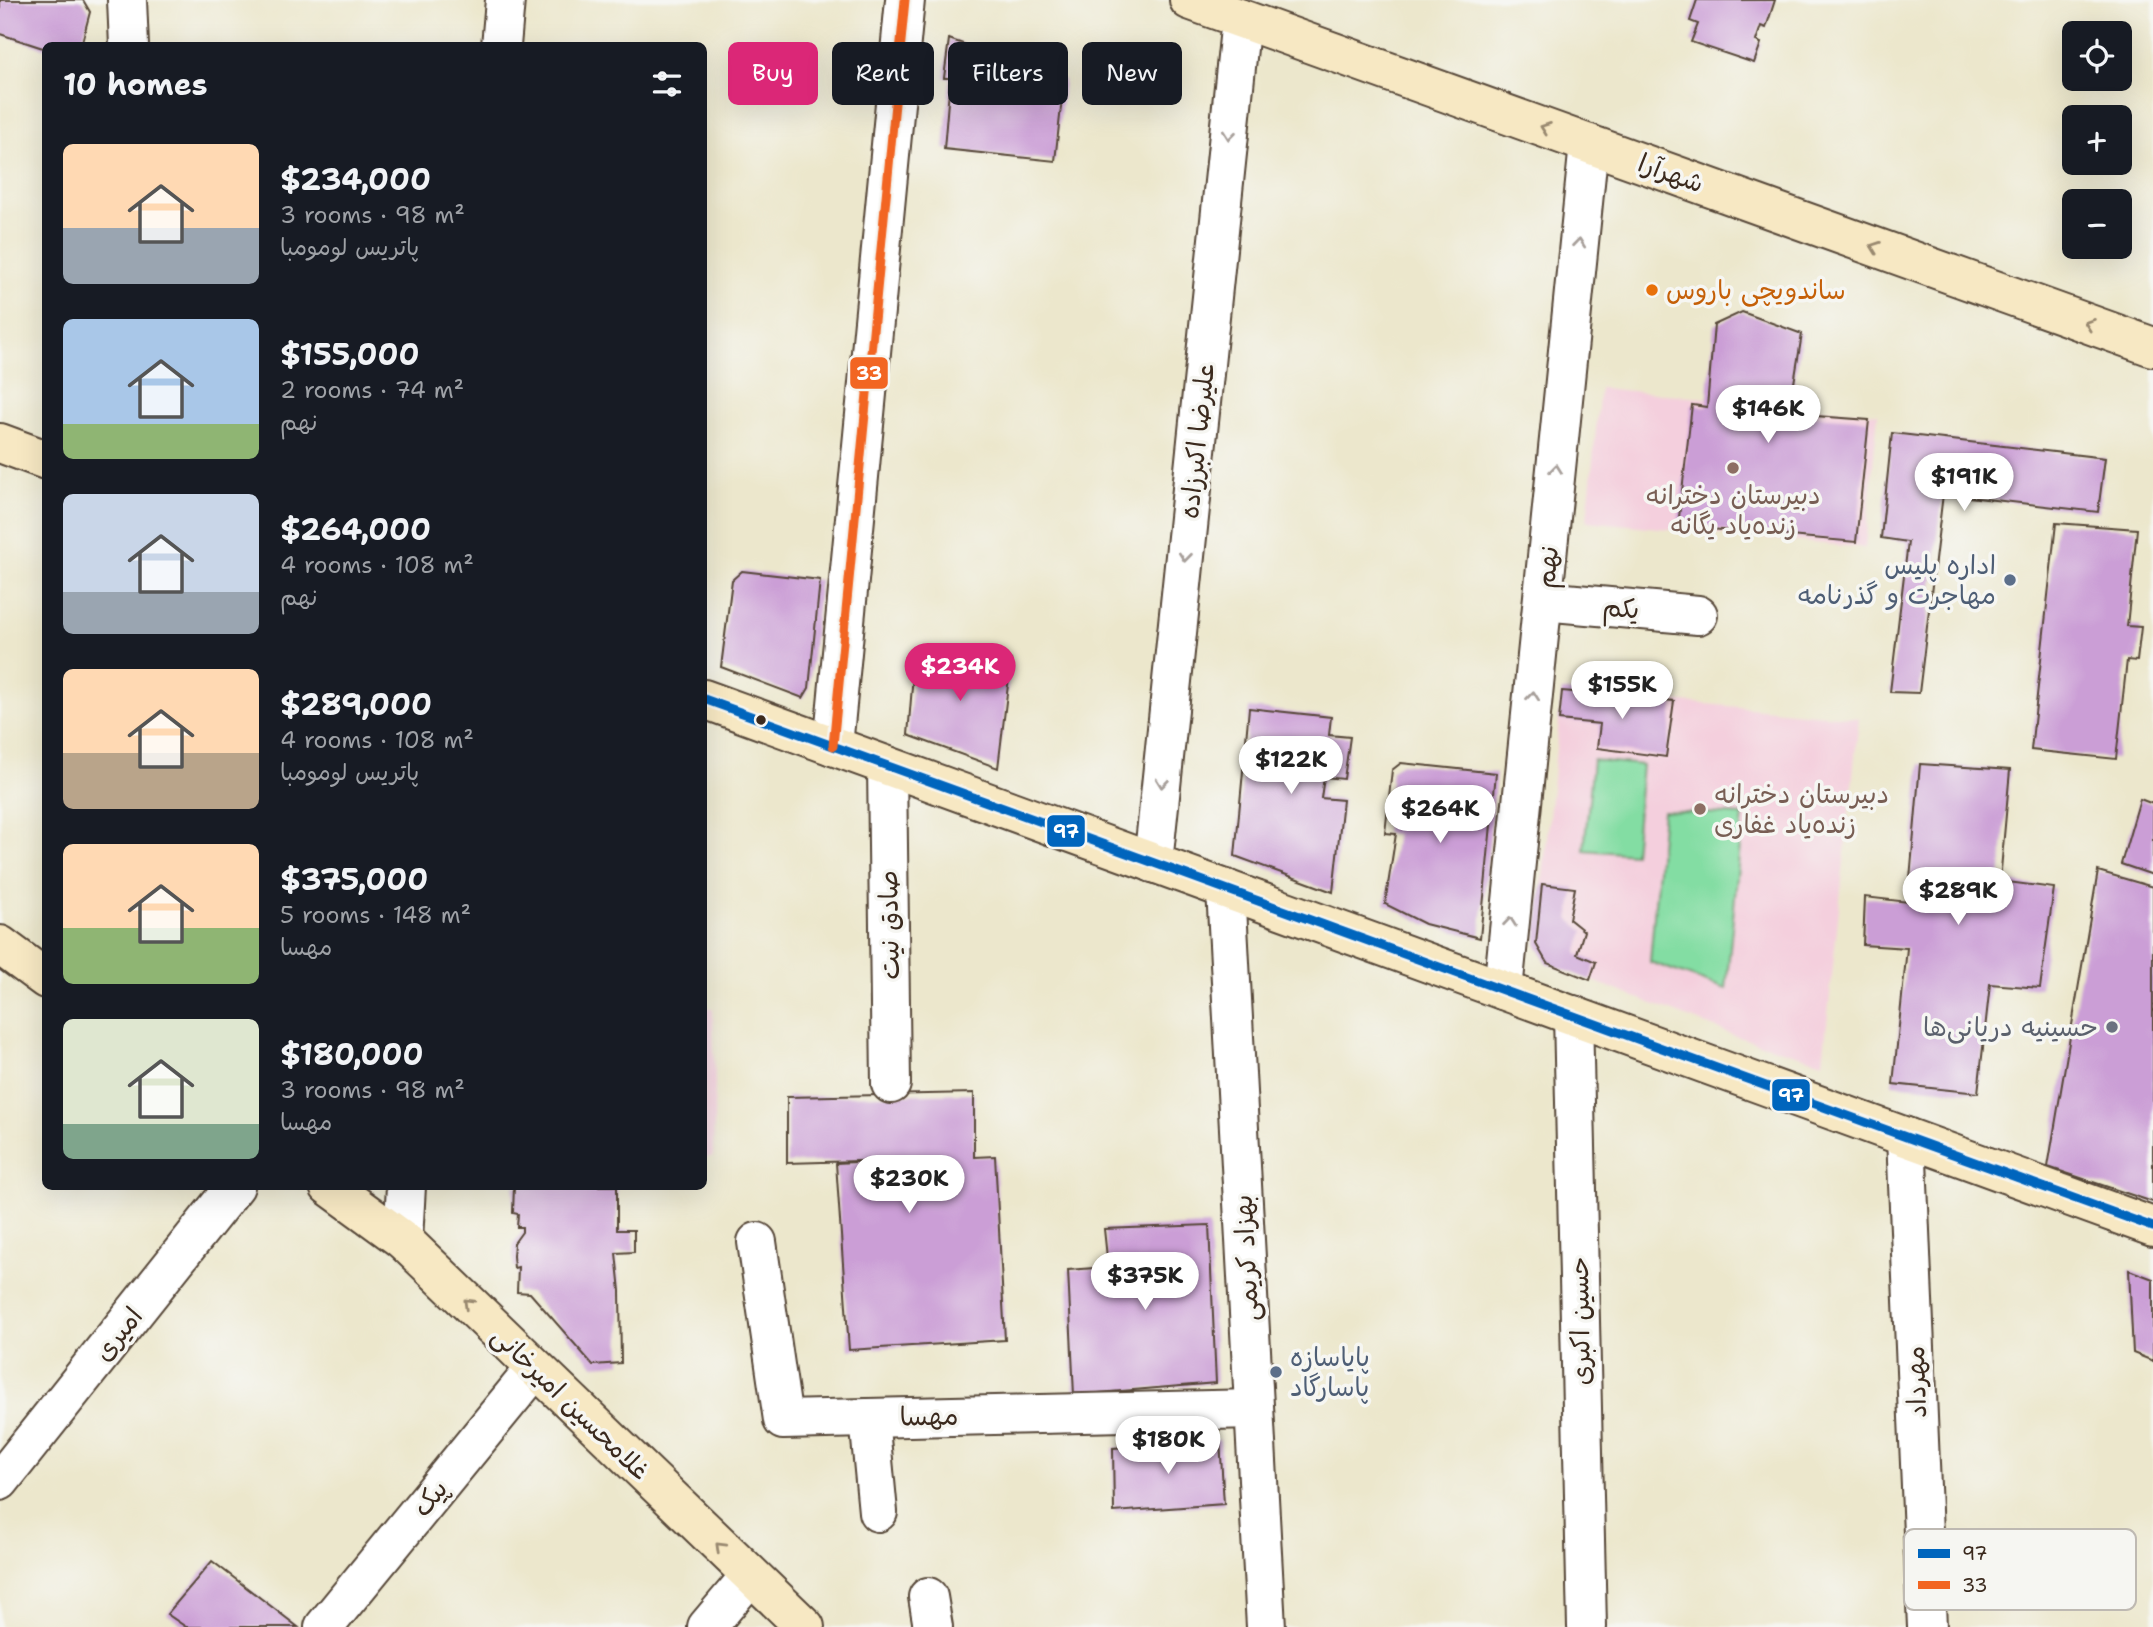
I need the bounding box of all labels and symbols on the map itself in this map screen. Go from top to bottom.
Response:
one-way arrow [1540,122,1552,136]
one-way arrow [1222,130,1237,141]
street label: شهرآرا [1634,145,1709,200]
one-way arrow [1571,237,1586,248]
one-way arrow [1869,241,1881,255]
place label: ساندویچی باروس [1666,272,1846,307]
marker: ساندویچی باروس [1644,282,1660,298]
one-way arrow [2083,318,2095,332]
line badge: 33 [849,356,889,390]
text: 33 [856,361,882,386]
street label: علیرضا اکبرزاده [1171,361,1222,520]
pin: $146K [1719,386,1817,445]
pin: $191K [1915,454,2013,513]
marker: دبیرستان دخترانه زنده‌یاد یگانه [1725,460,1741,476]
one-way arrow [1548,464,1563,475]
place label: دبیرستان دخترانه زنده‌یاد یگانه [1645,477,1821,542]
street label: نهم [1527,544,1569,590]
place label: اداره پلیس مهاجرت و گذرنامه [1798,547,1996,612]
one-way arrow [1178,551,1193,562]
marker: اداره پلیس مهاجرت و گذرنامه [2002,572,2018,588]
street label: یکم [1601,588,1641,630]
pin: $234K [911,644,1009,703]
pin: $155K [1573,662,1671,721]
one-way arrow [1526,690,1541,702]
unlabelled marker [754,713,768,727]
pin: $122K [1242,736,1340,796]
place label: دبیرستان دخترانه زنده‌یاد غفاری [1714,776,1889,841]
one-way arrow [1154,777,1169,789]
pin: $264K [1391,786,1489,845]
marker: دبیرستان دخترانه زنده‌یاد غفاری [1692,801,1708,817]
line badge: 97 [1046,814,1086,848]
text: 97 [1053,819,1079,844]
pin: $289K [1909,867,2007,927]
street label: صادق نیت [870,870,907,980]
one-way arrow [1503,916,1518,928]
place label: حسینیه دریانی‌ها [1923,1009,2098,1044]
marker: حسینیه دریانی‌ها [2104,1019,2120,1035]
line badge: 97 [1771,1078,1811,1112]
text: 97 [1778,1083,1804,1108]
pin: $230K [860,1156,958,1215]
street label: بهزاد کریمی [1225,1194,1266,1322]
pin: $375K [1096,1252,1194,1312]
street label: حسین اکبری [1561,1256,1598,1386]
street label: امیری [85,1299,150,1368]
one-way arrow [463,1299,476,1312]
street label: غلامحسین امیرخانی [485,1318,658,1487]
place label: پایاسازه پاسارگاد [1290,1339,1370,1404]
street label: مهرداد [1897,1345,1934,1419]
marker: پایاسازه پاسارگاد [1268,1364,1284,1380]
street label: مهسا [899,1397,959,1434]
pin: $180K [1119,1416,1217,1476]
street label: پیک [404,1472,455,1524]
legend [1904,1529,2136,1610]
text: 97 [1962,1541,1988,1566]
one-way arrow [715,1542,728,1555]
text: 33 [1962,1573,1987,1598]

